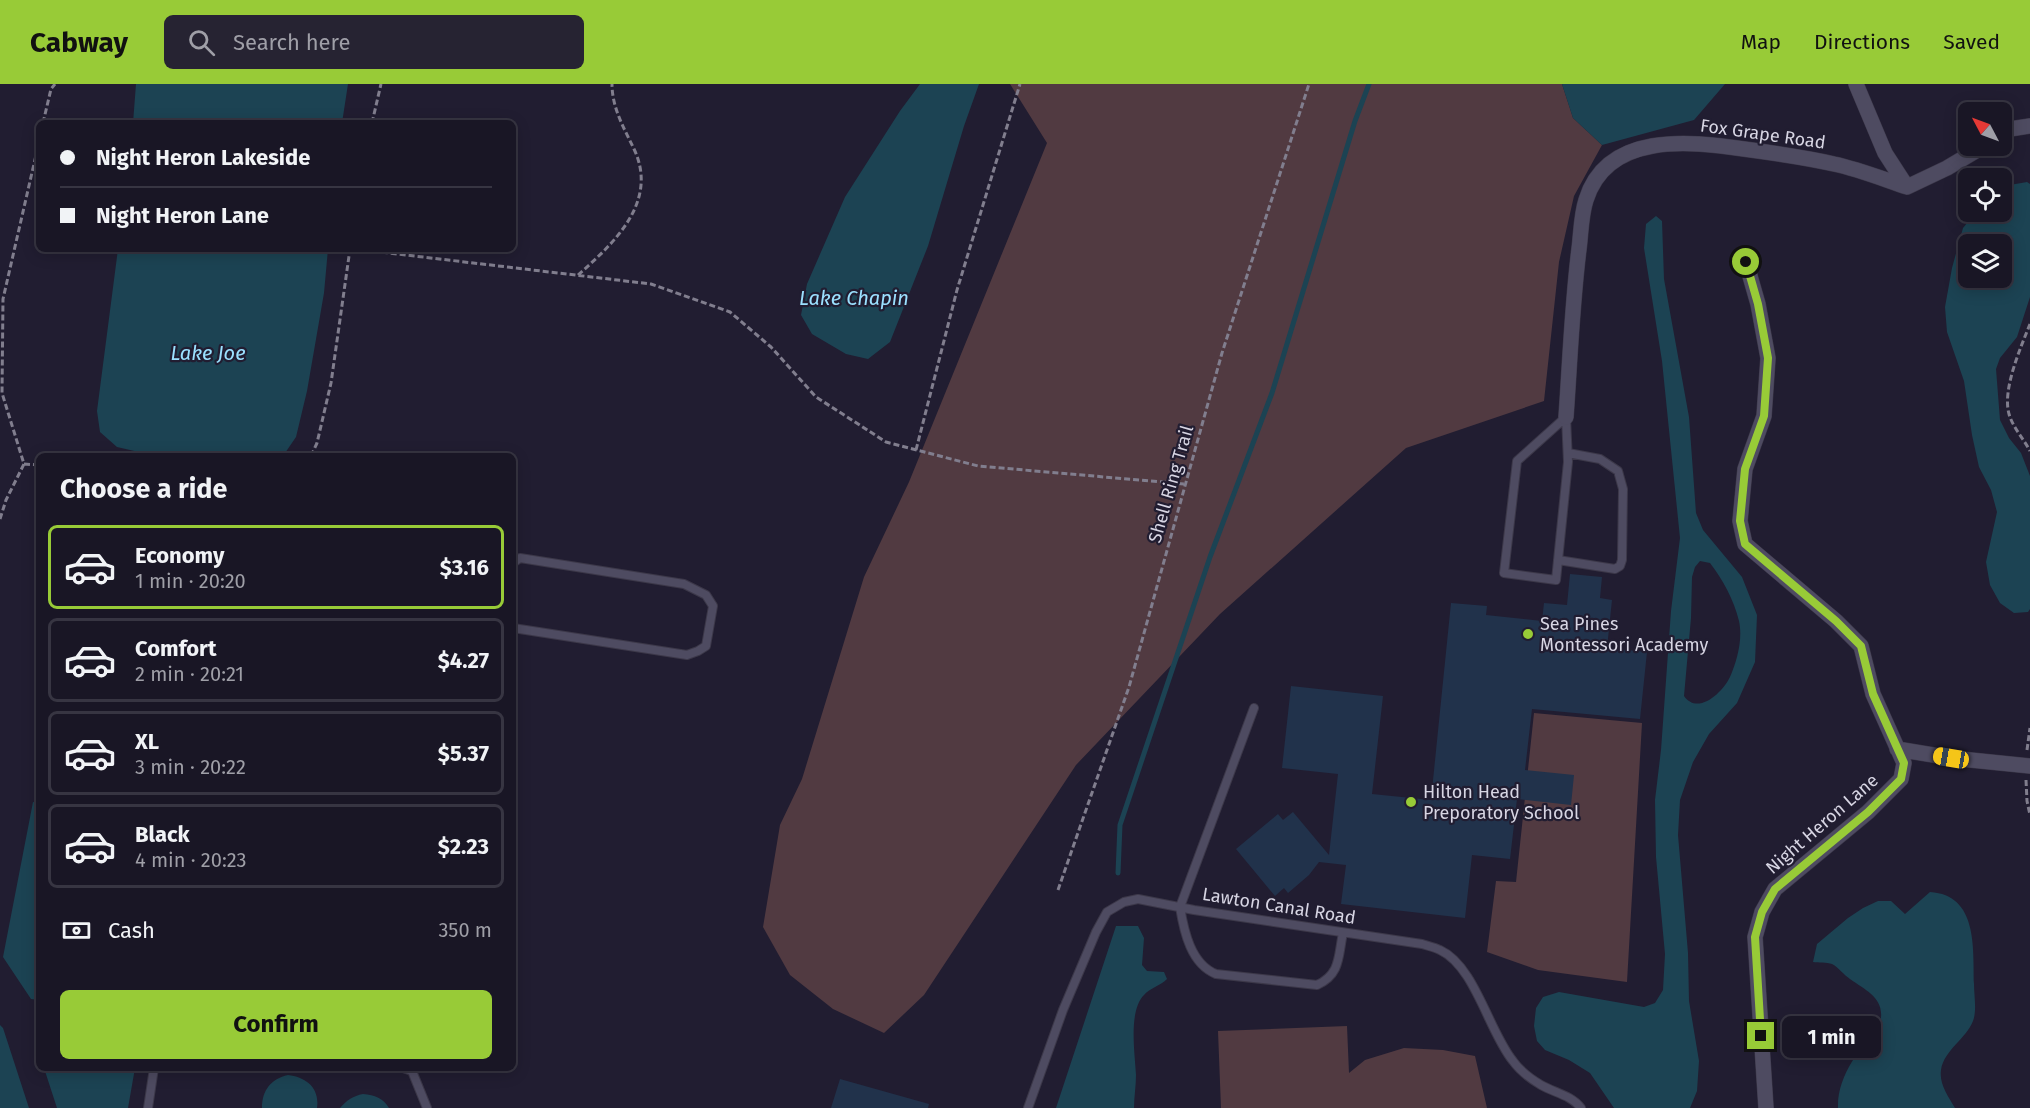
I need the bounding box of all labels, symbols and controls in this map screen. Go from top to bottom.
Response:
search box [164,15,584,69]
text: Cabway [30,26,128,59]
icon: search [185,26,218,59]
text: Search here [233,29,350,56]
text: Map [1741,29,1781,55]
text: Directions [1814,29,1910,55]
text: Saved [1943,29,2000,55]
north arrow [1958,102,2012,156]
map controls [1958,102,2012,288]
street label: Fox Grape Road [1699,114,1827,154]
text: Night Heron Lakeside [96,144,310,171]
button: locate [1958,168,2012,222]
text: Night Heron Lane [96,202,269,229]
button: layers [1958,234,2012,288]
route start [1732,248,1759,275]
water label: Lake Chapin [799,286,909,310]
water label: Lake Joe [170,341,246,365]
street label: Shell Ring Trail [1144,423,1198,545]
text: Choose a ride [60,473,227,505]
icon: car [63,540,117,594]
text: Economy [135,542,224,569]
text: $3.16 [440,554,489,581]
text: 1 min · 20:20 [135,569,246,593]
place label: Sea Pines Montessori Academy [1540,613,1708,656]
marker: Sea Pines Montessori Academy [1521,627,1535,641]
icon: car [63,633,117,687]
text: Comfort [135,635,216,662]
text: $4.27 [438,647,489,674]
text: 2 min · 20:21 [135,662,244,686]
icon: car [63,726,117,780]
text: XL [135,728,159,755]
text: $5.37 [438,740,489,767]
car [1932,746,1970,770]
text: 3 min · 20:22 [135,755,246,779]
street label: Night Heron Lane [1761,769,1883,879]
place label: Hilton Head Preporatory School [1423,781,1579,824]
marker: Hilton Head Preporatory School [1404,795,1418,809]
icon: car [63,819,117,873]
text: Black [135,821,190,848]
text: $2.23 [438,833,489,860]
text: 4 min · 20:23 [135,848,246,872]
street label: Lawton Canal Road [1201,883,1357,929]
icon: cash [60,914,93,947]
text: Cash [108,917,155,944]
text: 350 m [438,918,492,942]
button: Confirm [60,990,492,1059]
callout: 1 min [1782,1015,1881,1057]
route end [1747,1022,1774,1049]
text: 1 min [1807,1025,1856,1049]

